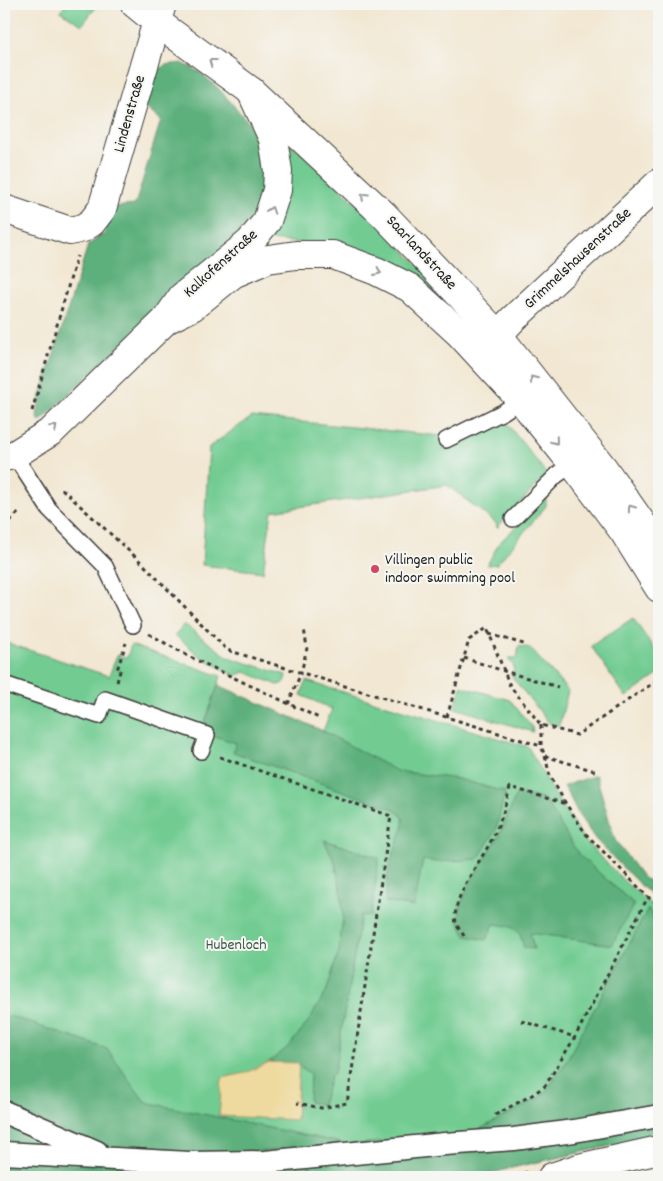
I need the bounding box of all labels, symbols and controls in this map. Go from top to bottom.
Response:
one-way arrow [209,60,218,68]
street label: Lindenstraße [108,73,152,155]
one-way arrow [360,193,369,202]
street label: Grimmelshausenstraße [519,203,637,315]
one-way arrow [265,206,275,215]
street label: Saarlandstraße [380,210,462,296]
street label: Kalkofenstraße [179,224,263,304]
one-way arrow [373,266,382,277]
one-way arrow [530,376,538,385]
one-way arrow [48,425,57,434]
one-way arrow [549,436,558,445]
one-way arrow [628,505,637,514]
place label: Villingen public indoor swimming pool [385,549,515,590]
marker: Villingen public indoor swimming pool [369,563,381,575]
park label: Hubenloch [205,934,267,957]

